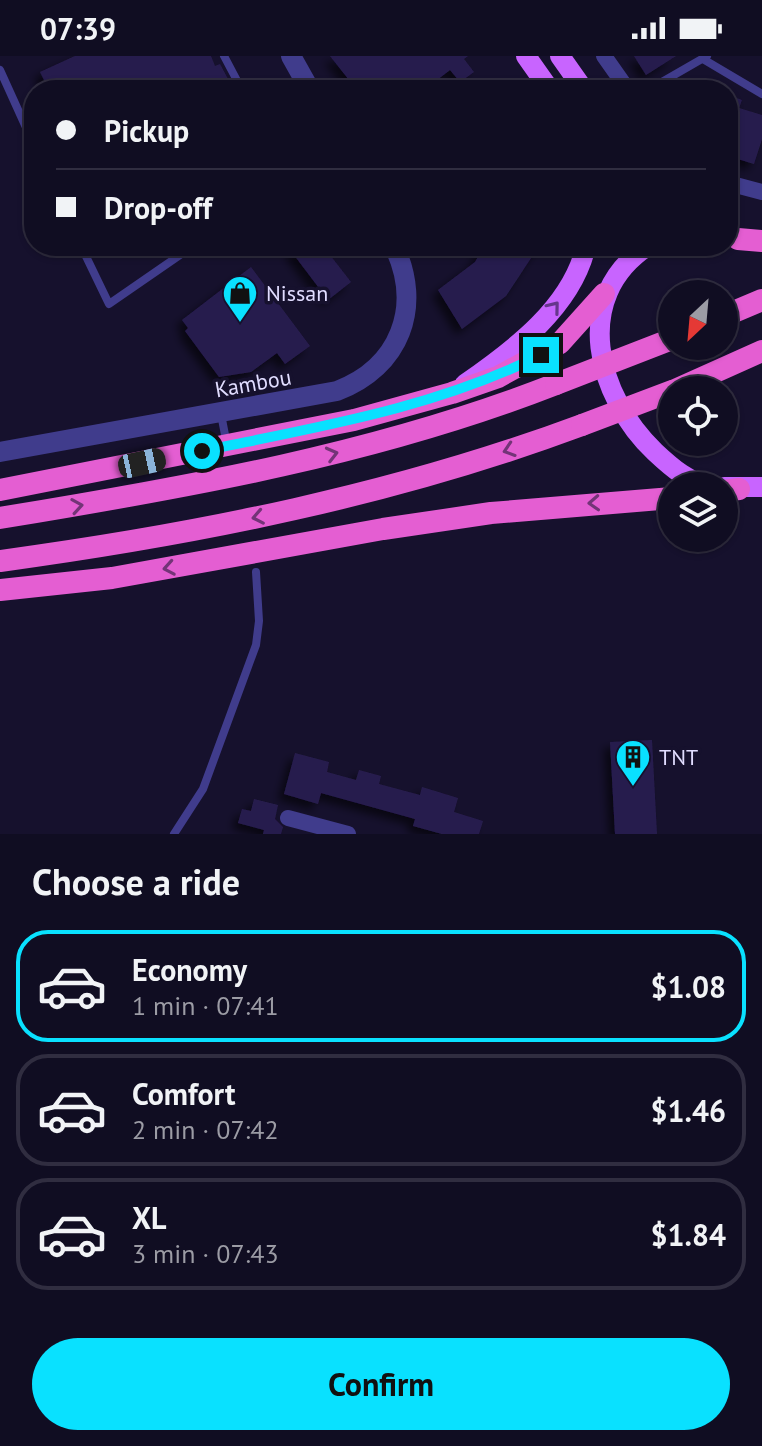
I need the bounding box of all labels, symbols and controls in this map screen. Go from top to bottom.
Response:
text: 07:39 [40,9,116,48]
text: Pickup [104,111,189,150]
text: Drop-off [104,188,212,227]
shop icon: Nissan [221,274,259,324]
place label: Nissan [266,279,328,307]
north arrow [658,280,738,360]
map controls [658,280,738,552]
one-way arrow [544,301,558,316]
route end [523,337,559,373]
street label: Kambou [213,363,293,403]
button: locate [658,376,738,456]
route start [184,433,220,469]
one-way arrow [502,441,516,457]
car [116,446,168,480]
one-way arrow [324,447,338,464]
button: layers [658,472,738,552]
one-way arrow [587,494,600,511]
one-way arrow [70,498,84,515]
one-way arrow [251,508,265,525]
one-way arrow [162,559,176,576]
building icon: TNT [614,738,652,788]
place label: TNT [659,743,698,771]
text: Choose a ride [32,858,240,905]
icon: car [36,950,108,1022]
text: Economy [132,950,247,989]
text: $1.08 [651,967,726,1006]
text: 1 min · 07:41 [132,989,279,1022]
icon: car [36,1074,108,1146]
text: Comfort [132,1074,235,1113]
text: $1.46 [651,1091,726,1130]
text: 2 min · 07:42 [132,1113,279,1146]
icon: car [36,1198,108,1270]
text: XL [132,1198,166,1237]
text: $1.84 [651,1215,726,1254]
text: 3 min · 07:43 [132,1237,279,1270]
button: Confirm [32,1338,730,1430]

